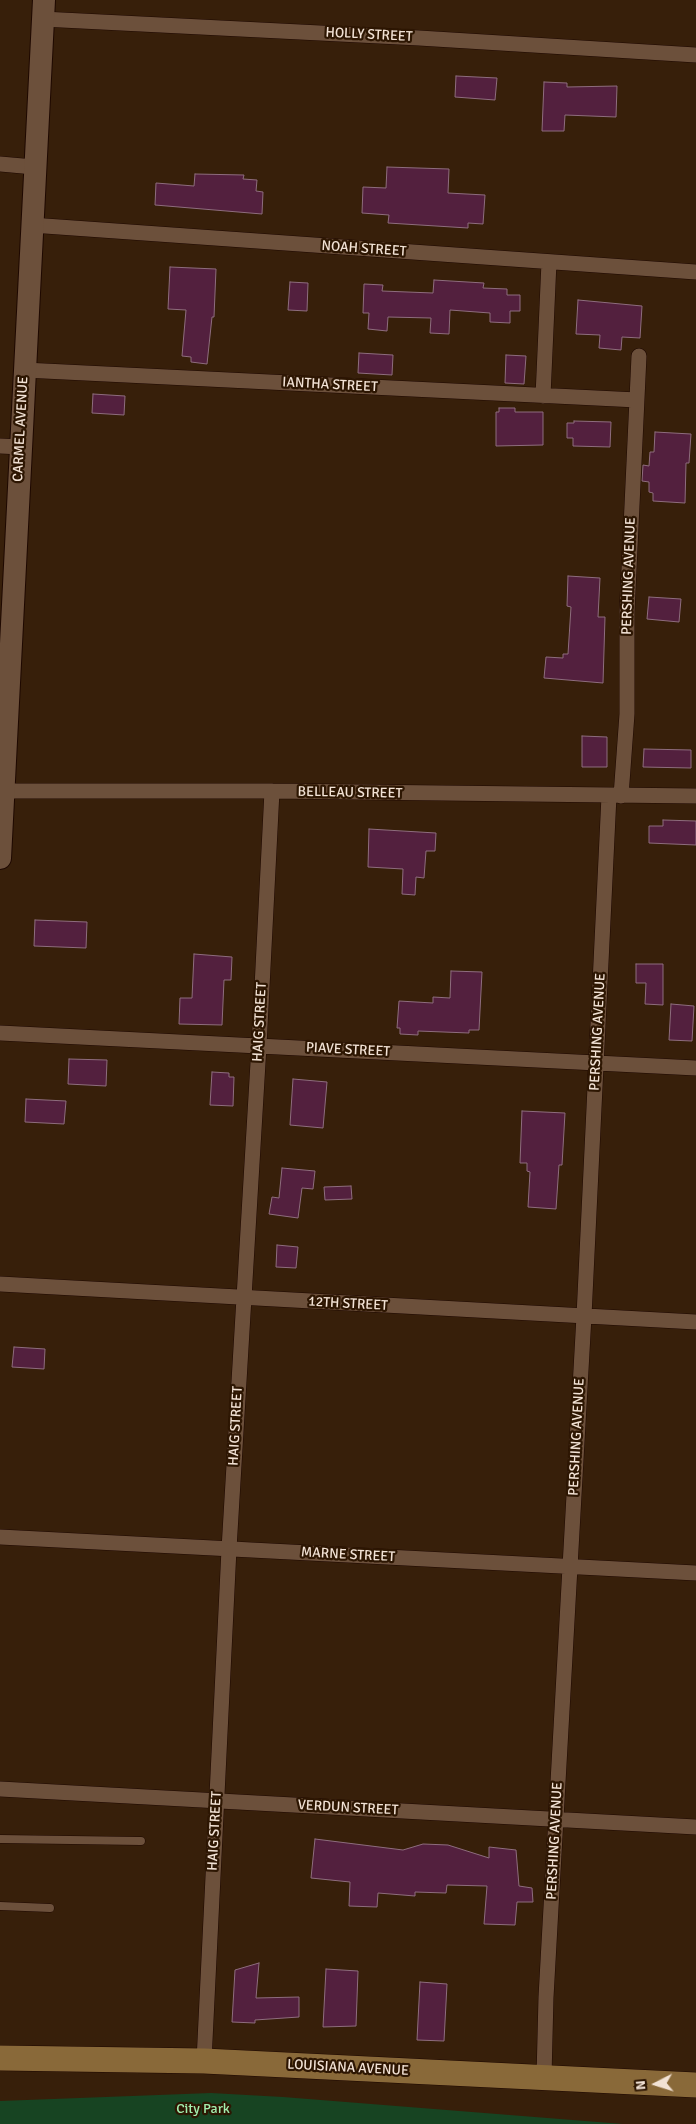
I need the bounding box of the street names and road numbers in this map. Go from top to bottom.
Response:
street label: HOLLY STREET [325,24,413,46]
street label: NOAH STREET [321,238,407,260]
street label: IANTHA STREET [282,374,378,396]
street label: CARMEL AVENUE [10,376,32,482]
street label: PERSHING AVENUE [619,517,639,635]
street label: BELLEAU STREET [297,784,403,802]
street label: PERSHING AVENUE [587,973,609,1091]
street label: HAIG STREET [250,982,270,1062]
street label: PIAVE STREET [305,1039,391,1061]
street label: 12TH STREET [308,1294,388,1314]
street label: PERSHING AVENUE [566,1378,588,1496]
street label: HAIG STREET [226,1386,246,1466]
street label: MARNE STREET [301,1544,395,1566]
street label: PERSHING AVENUE [544,1782,566,1900]
street label: HAIG STREET [205,1791,225,1871]
street label: VERDUN STREET [297,1797,399,1819]
street label: LOUISIANA AVENUE [287,2056,409,2080]

